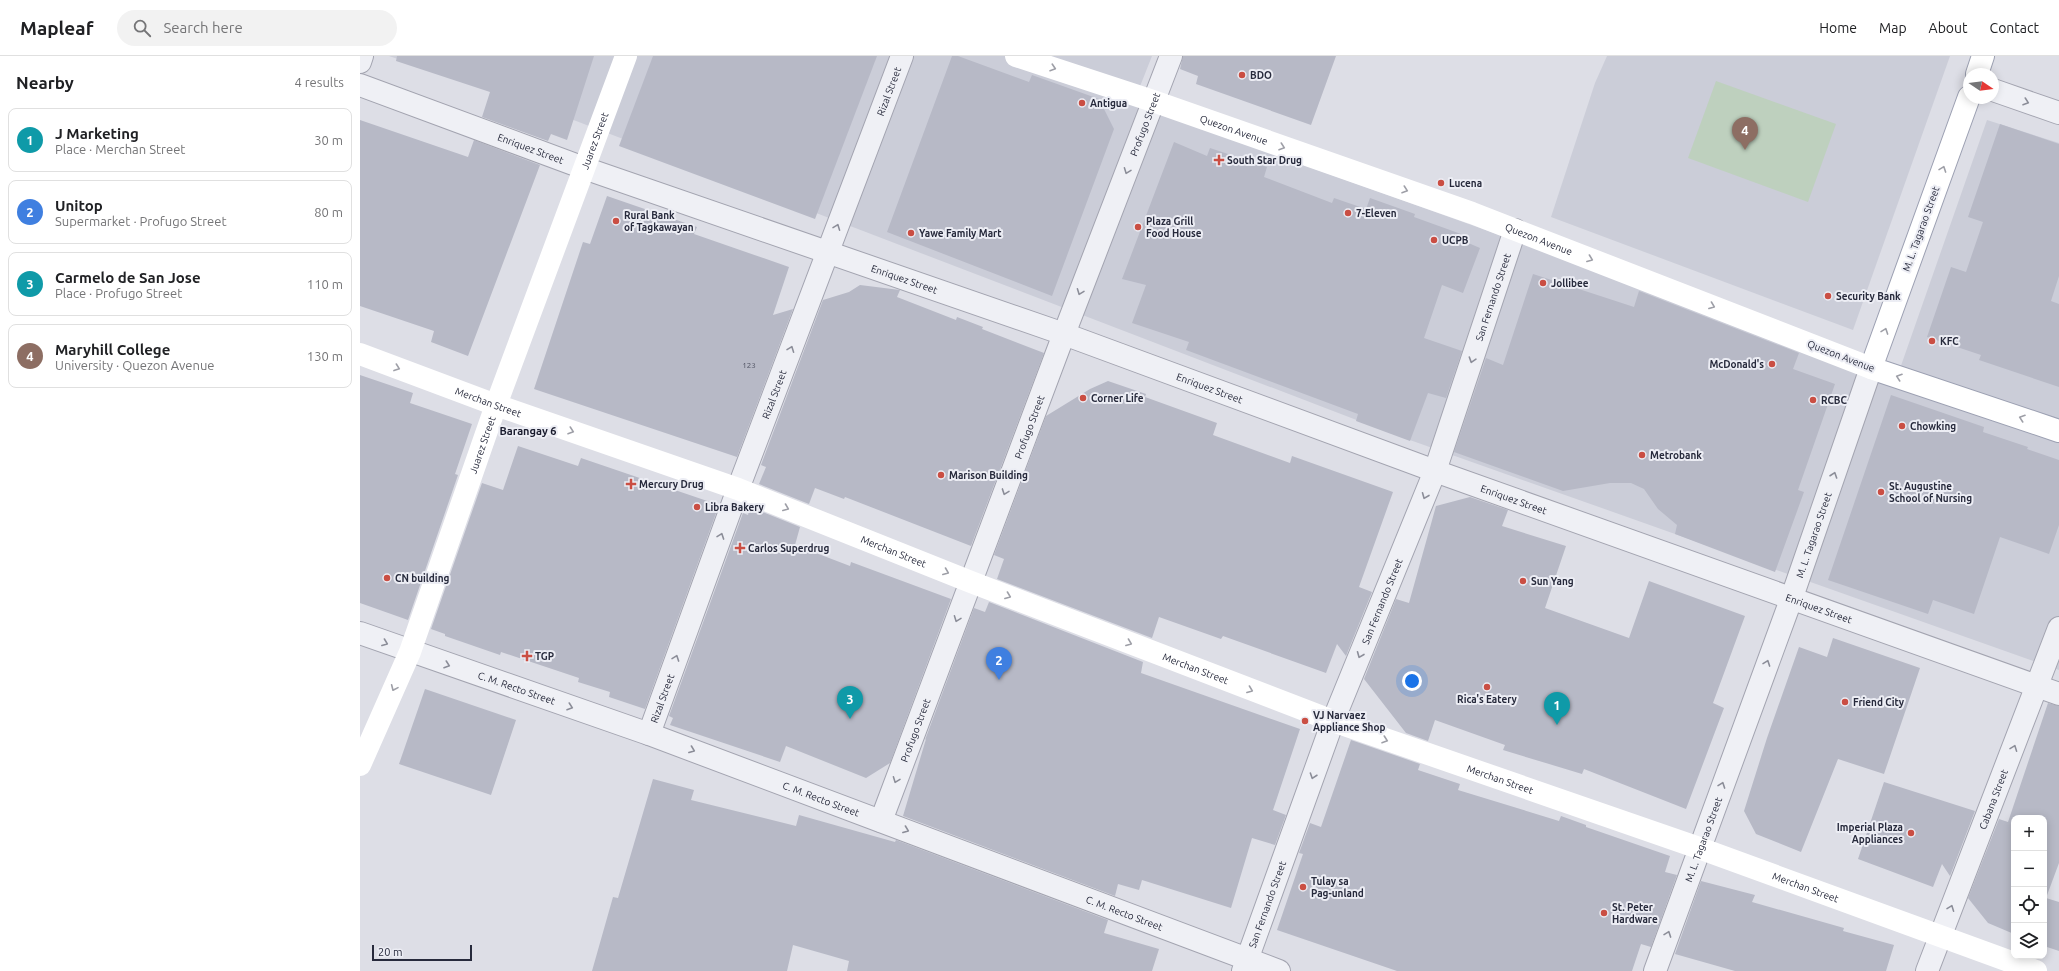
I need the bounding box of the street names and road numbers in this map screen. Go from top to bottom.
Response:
street label: Rizal Street [874,65,903,117]
street label: Profugo Street [1128,91,1162,158]
street label: Juarez Street [579,111,610,171]
street label: Quezon Avenue [1199,112,1269,146]
street label: Enriquez Street [496,131,565,165]
street label: M. L. Tagarao Street [1900,185,1942,273]
street label: Quezon Avenue [1504,221,1574,257]
street label: San Fernando Street [1473,252,1512,342]
street label: Enriquez Street [870,262,939,295]
street label: Quezon Avenue [1806,338,1876,374]
street label: Rizal Street [760,368,788,420]
street label: Enriquez Street [1175,371,1244,405]
street label: Merchan Street [454,385,523,419]
street label: Profugo Street [1012,394,1046,460]
street label: Juarez Street [467,415,497,475]
street label: Enriquez Street [1479,482,1549,516]
street label: M. L. Tagarao Street [1794,491,1833,579]
street label: Merchan Street [859,533,928,569]
street label: San Fernando Street [1359,557,1404,646]
street label: Enriquez Street [1784,591,1854,625]
street label: Merchan Street [1161,651,1230,686]
street label: C. M. Recto Street [477,669,557,706]
street label: Rizal Street [648,672,676,724]
street label: Profugo Street [898,697,932,764]
street label: Merchan Street [1466,762,1535,796]
street label: Cabana Street [1977,768,2010,831]
street label: C. M. Recto Street [781,779,861,818]
street label: M. L. Tagarao Street [1683,795,1724,884]
street label: San Fernando Street [1246,859,1288,949]
street label: Merchan Street [1771,870,1840,904]
street label: C. M. Recto Street [1084,893,1164,932]

